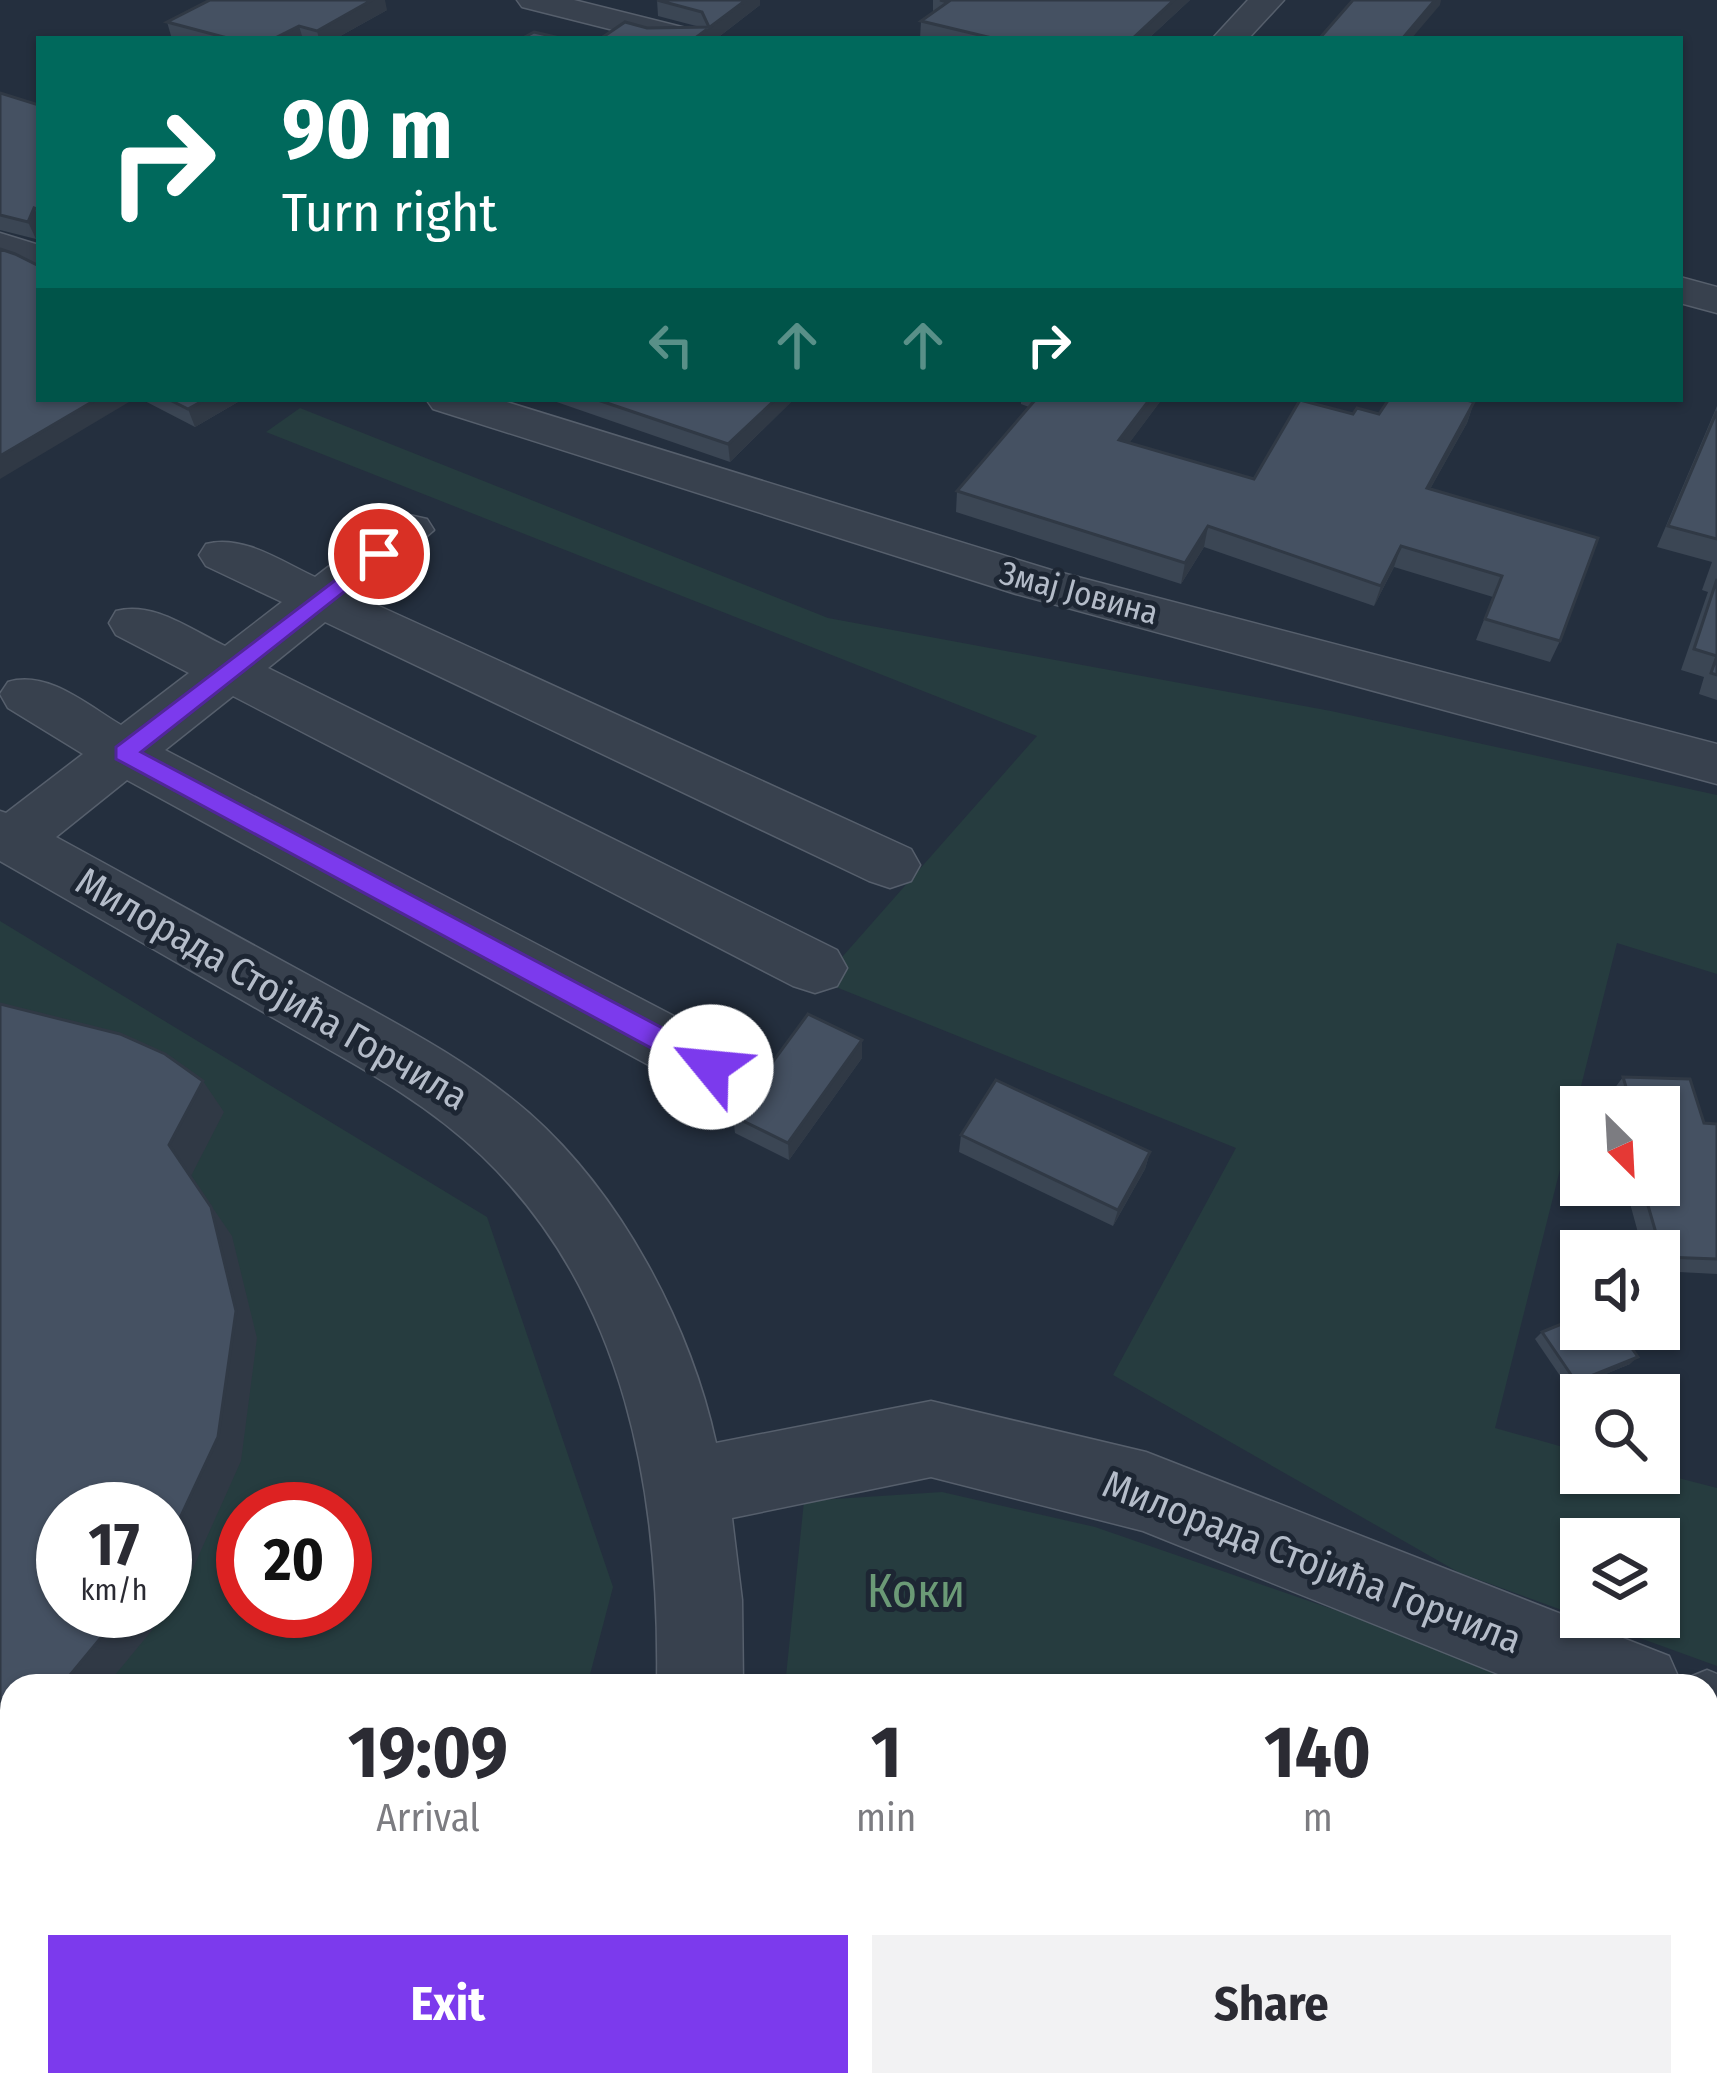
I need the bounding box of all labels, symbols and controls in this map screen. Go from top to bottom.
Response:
text: 90 m [282,79,453,180]
icon: right [84,84,240,240]
text: Turn right [282,181,497,245]
icon: left [638,312,704,378]
icon: ahead [764,312,830,378]
icon: ahead [890,312,956,378]
icon: right [1016,312,1082,378]
pin [328,503,430,605]
icon: arrive [346,521,412,587]
street label: Змај Јовина [996,553,1162,633]
street label: Милорада Стојића Горчила [68,858,476,1120]
position arrow [648,1004,774,1130]
north arrow [1560,1086,1680,1206]
map controls [1560,1086,1680,1638]
button: sound [1560,1230,1680,1350]
button: search [1560,1374,1680,1494]
street label: Милорада Стојића Горчила [1096,1461,1528,1663]
speed limit sign: 20 [216,1482,372,1638]
text: 17 [89,1509,139,1581]
button: layers [1560,1518,1680,1638]
park label: Коки [867,1562,965,1620]
text: km/h [81,1572,147,1608]
text: 19:09 [348,1710,508,1796]
text: 1 [871,1710,901,1796]
text: 140 [1264,1710,1371,1796]
text: Arrival [376,1795,480,1841]
text: min [856,1795,916,1841]
text: m [1303,1795,1333,1841]
button: Exit [48,1935,848,2073]
button: Share [872,1935,1671,2073]

